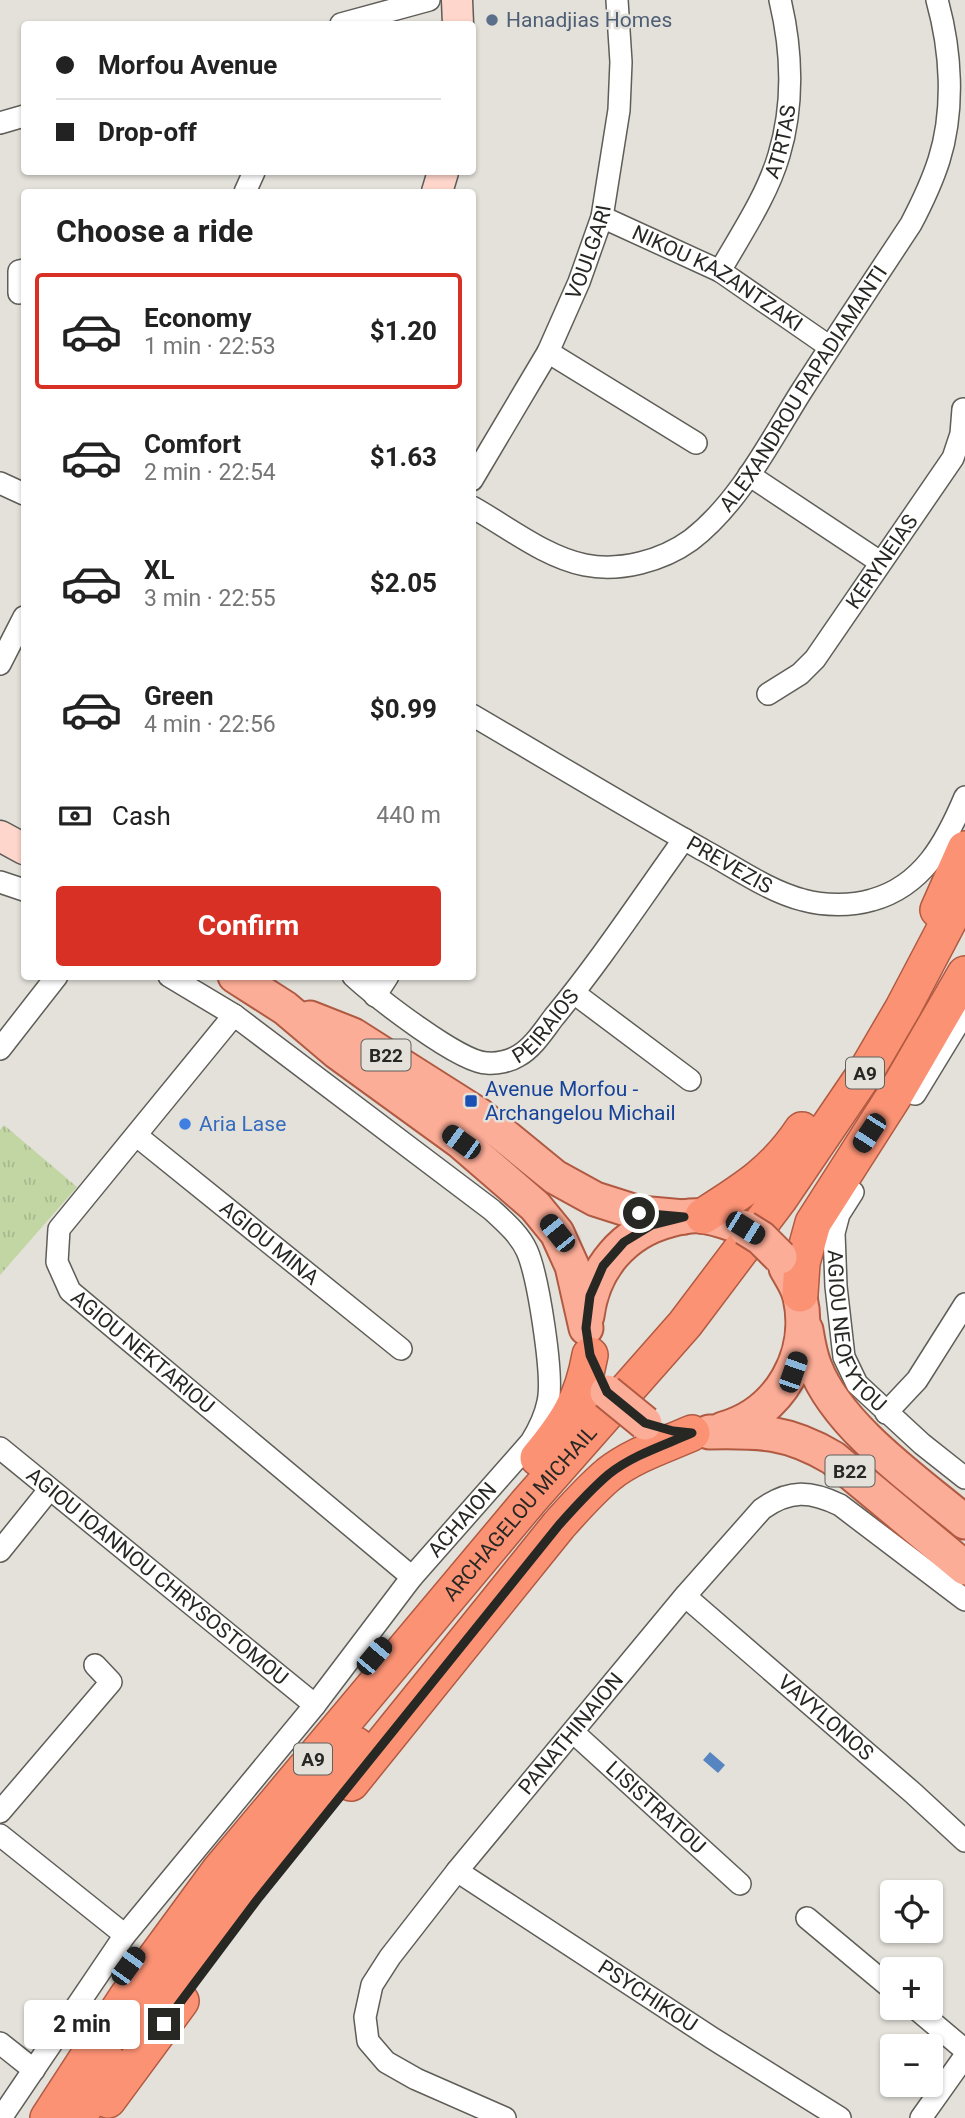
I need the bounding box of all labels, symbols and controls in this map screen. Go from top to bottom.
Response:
place label: Hanadjias Homes [506,8,672,32]
marker: Hanadjias Homes [484,12,500,28]
text: Morfou Avenue [98,50,277,80]
street label: ATRTAS [760,104,800,182]
text: Drop-off [98,117,197,147]
street label: VOULGARI [561,203,616,303]
text: Choose a ride [56,212,253,250]
street label: NIKOU KAZANTZAKI [629,221,807,336]
street label: ALEXANDROU PAPADIAMANTI [715,261,892,516]
icon: car [60,300,123,363]
text: Economy [144,303,251,333]
text: $1.20 [370,316,437,346]
text: 1 min · 22:53 [144,333,276,360]
icon: car [60,426,123,489]
text: Comfort [144,429,241,459]
text: $1.63 [370,442,437,472]
text: 2 min · 22:54 [144,459,276,486]
street label: KERYNEIAS [841,510,923,613]
icon: car [60,552,123,615]
text: XL [144,555,175,585]
text: $2.05 [370,568,437,598]
text: 3 min · 22:55 [144,585,276,612]
icon: car [60,678,123,741]
text: Green [144,681,214,711]
text: $0.99 [370,694,437,724]
text: 4 min · 22:56 [144,711,276,738]
icon: cash [56,797,94,835]
text: Cash [112,801,171,831]
text: 440 m [376,802,441,829]
street label: PREVEZIS [683,831,776,899]
button: Confirm [56,886,441,966]
street label: PEIRAIOS [508,984,584,1069]
road number: B22 [362,1040,410,1070]
road number: A9 [846,1058,884,1088]
place label: Avenue Morfou - Archangelou Michail [485,1077,676,1125]
marker: Avenue Morfou - Archangelou Michail [463,1093,479,1109]
car [849,1110,890,1156]
place label: Aria Lase [199,1112,286,1136]
marker: Aria Lase [177,1116,193,1132]
car [438,1121,485,1163]
street label: AGIOU MINA [215,1196,324,1290]
route start [623,1197,655,1229]
car [722,1208,769,1248]
car [536,1210,579,1256]
street label: AGIOU NEOFYTOU [823,1249,891,1417]
street label: AGIOU NEKTARIOU [66,1285,219,1418]
car [777,1349,810,1395]
street label: ARCHAGELOU MICHAIL [438,1421,602,1606]
road number: B22 [826,1456,874,1486]
street label: AGIOU IOANNOU CHRYSOSTOMOU [22,1463,293,1690]
street label: ACHAION [423,1478,501,1562]
car [353,1633,396,1679]
street label: PANATHINAION [514,1668,628,1799]
street label: VAVYLONOS [773,1670,878,1765]
road number: A9 [294,1744,332,1774]
street label: LISISTRATOU [601,1756,710,1859]
map controls [880,1880,943,2097]
button: locate [880,1880,943,1943]
car [108,1943,149,1989]
street label: PSYCHIKOU [594,1955,702,2037]
button: + [880,1957,943,2020]
callout: 2 min [24,2000,140,2048]
route end [148,2008,180,2040]
text: 2 min [53,2011,111,2038]
button: − [880,2034,943,2097]

